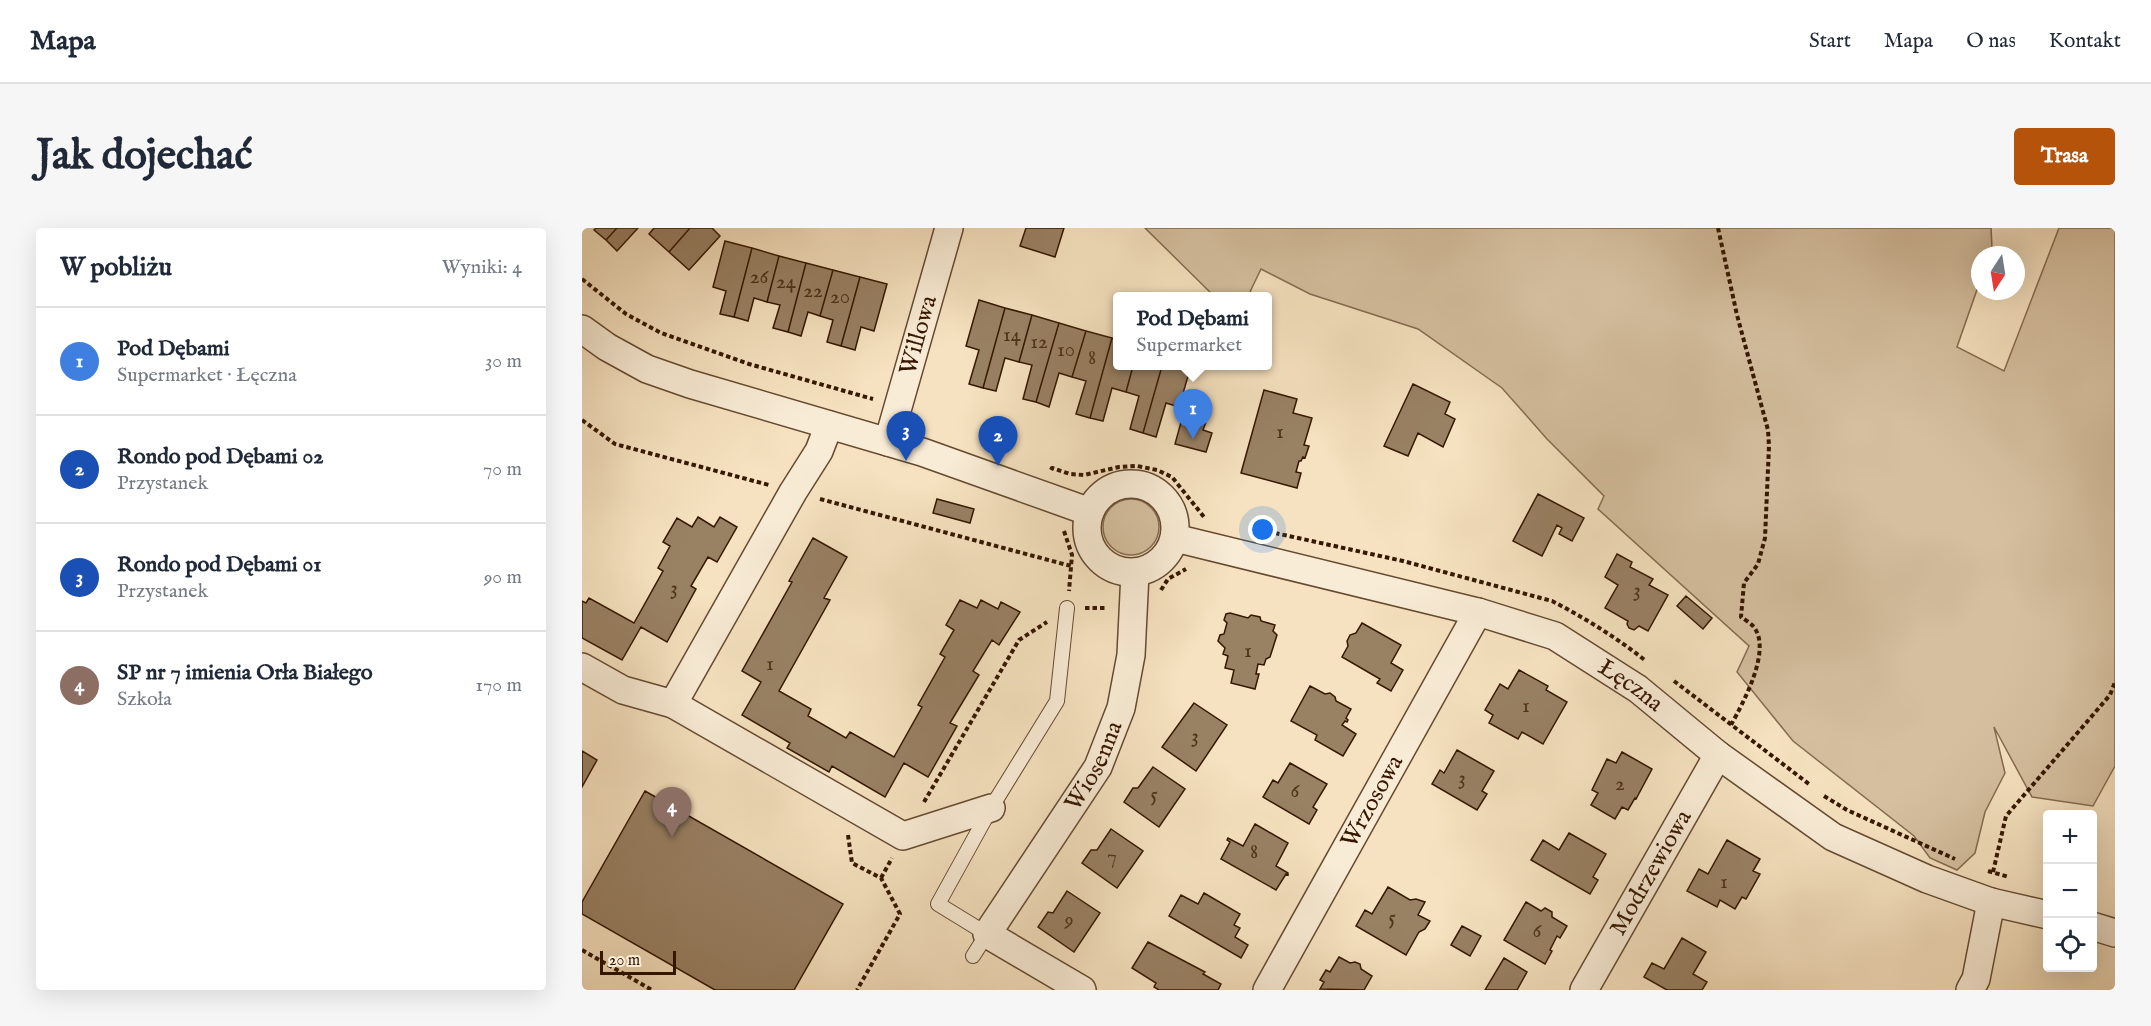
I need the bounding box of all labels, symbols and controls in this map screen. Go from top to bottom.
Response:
text: Mapa [30,24,96,59]
text: Start [1809,28,1851,55]
text: Mapa [1884,28,1933,55]
text: O nas [1966,28,2016,55]
text: Kontakt [2049,28,2121,55]
button: Trasa [2014,128,2115,185]
text: Jak dojechać [36,130,253,183]
north arrow [1971,246,2025,300]
text: W pobliżu [60,251,172,284]
text: Wyniki: 4 [442,255,522,280]
house number: 26 [750,264,769,291]
house number: 24 [776,269,797,296]
house number: 22 [803,278,823,305]
house number: 20 [830,284,850,311]
street label: Willowa [892,291,945,379]
popup [1113,292,1272,370]
text: Pod Dębami [1136,305,1249,333]
house number: 14 [1003,322,1022,349]
house number: 12 [1030,329,1048,356]
text: Supermarket [1136,333,1242,358]
text: Pod Dębami [117,335,230,363]
house number: 10 [1057,337,1075,364]
house number: 8 [1088,345,1096,372]
text: 1 [76,349,83,374]
text: 30 m [485,349,522,374]
text: Supermarket · Łęczna [117,363,297,388]
pin: 1 [1174,390,1212,439]
pin: 3 [886,412,926,461]
pin: 2 [978,416,1018,466]
house number: 1 [1276,419,1284,446]
text: Rondo pod Dębami 02 [117,443,324,471]
text: 2 [75,457,84,482]
text: 70 m [483,457,522,482]
text: Przystanek [117,471,208,496]
your location [1248,515,1277,544]
text: Rondo pod Dębami 01 [117,551,321,579]
text: 3 [76,565,83,590]
text: 90 m [484,565,522,590]
house number: 3 [670,575,678,602]
house number: 3 [1633,577,1641,604]
text: Przystanek [117,579,208,604]
house number: 1 [1244,638,1252,665]
house number: 1 [766,651,774,678]
street label: Łęczna [1592,652,1670,719]
text: SP nr 7 imienia Orła Białego [117,659,373,687]
text: 4 [75,673,84,698]
text: 170 m [476,673,522,698]
text: Szkoła [117,687,172,712]
house number: 1 [1522,693,1530,720]
street label: Wiosenna [1058,716,1130,817]
house number: 3 [1191,723,1199,750]
street label: Wrzosowa [1334,749,1411,853]
house number: 3 [1458,765,1466,792]
house number: 2 [1615,771,1625,798]
house number: 6 [1291,778,1301,805]
house number: 5 [1150,782,1158,809]
pin: 4 [652,788,692,837]
street label: Modrzewiowa [1603,804,1699,941]
map controls [2043,810,2097,972]
button: + [2043,810,2097,864]
house number: 8 [1250,839,1258,866]
house number: 7 [1107,844,1117,871]
button: − [2043,864,2097,918]
house number: 1 [1720,869,1728,896]
house number: 5 [1388,905,1396,932]
house number: 9 [1063,907,1074,934]
house number: 6 [1533,918,1543,945]
button: locate [2043,918,2097,972]
scale bar [600,948,676,976]
text: 20 m [609,951,640,971]

